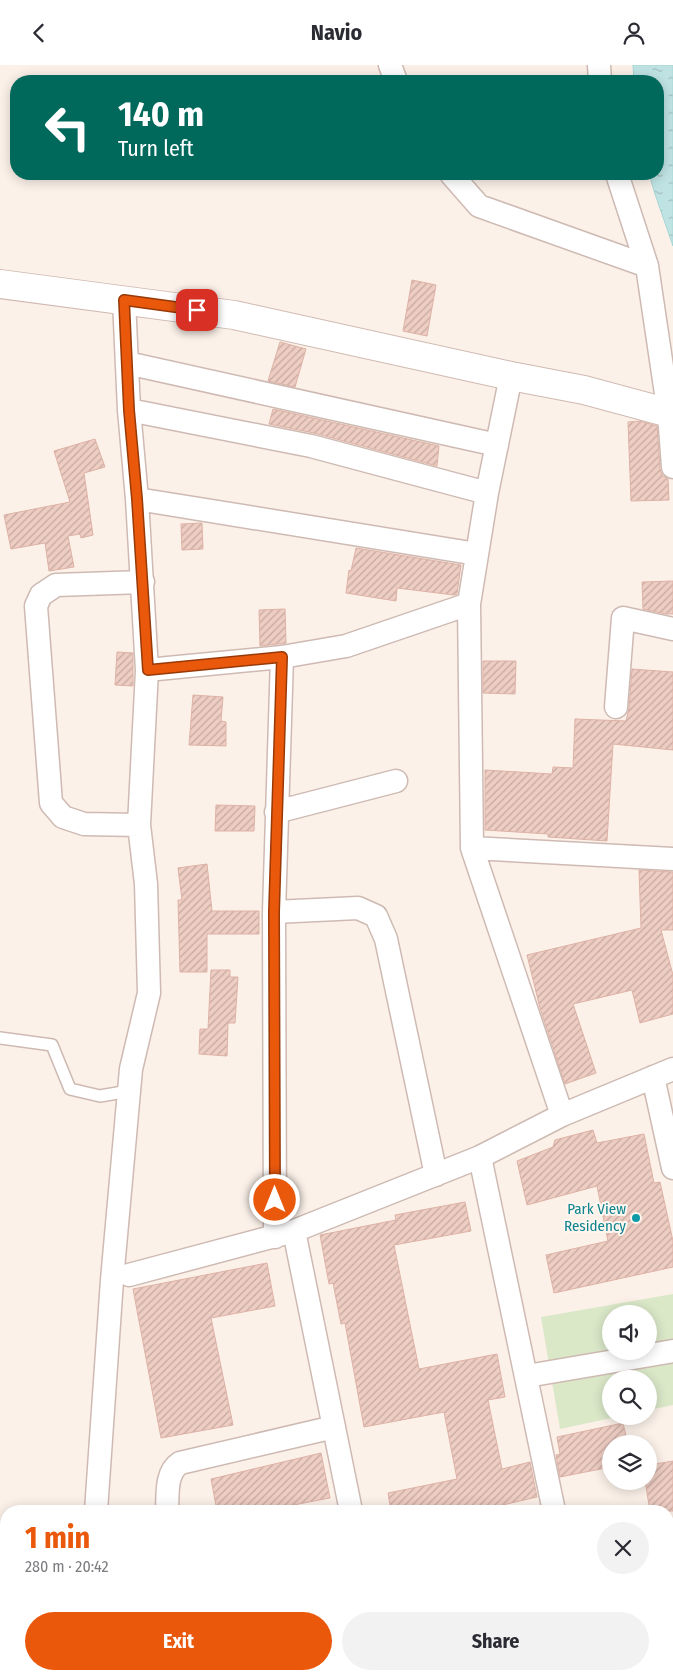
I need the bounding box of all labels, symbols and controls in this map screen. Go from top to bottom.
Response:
icon: back [25,19,53,47]
text: Navio [311,19,362,46]
icon: person [620,19,648,47]
text: 140 m [118,93,204,135]
icon: left [35,95,100,160]
text: Turn left [118,135,194,162]
pin [176,289,218,331]
icon: arrive [183,296,211,324]
position arrow [248,1173,300,1225]
place label: Park View Residency [564,1200,626,1235]
marker: Park View Residency [630,1212,642,1224]
map controls [602,1305,657,1490]
button: sound [602,1305,657,1360]
button: search [602,1370,657,1425]
button: layers [602,1435,657,1490]
text: 1 min [25,1520,90,1556]
button: close [597,1522,649,1574]
text: 280 m · 20:42 [25,1557,109,1576]
button: Exit [25,1612,332,1670]
button: Share [342,1612,649,1670]

